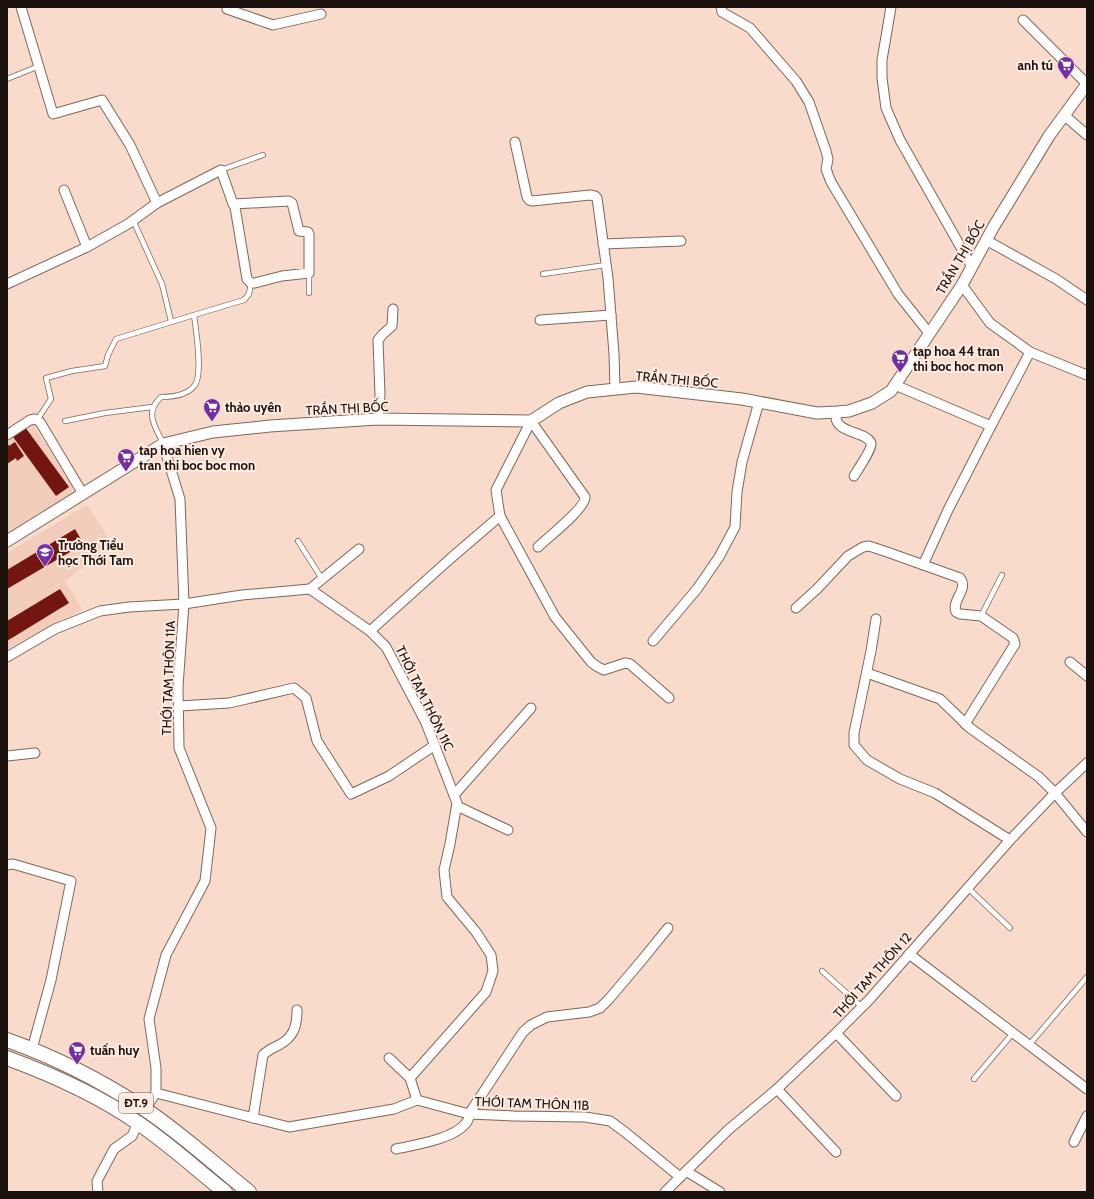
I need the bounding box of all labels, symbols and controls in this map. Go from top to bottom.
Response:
supermarket icon: anh tú [1056,55,1076,80]
place label: anh tú [1018,57,1053,73]
street label: TRẦN THỊ BỐC [931,216,988,297]
place label: tap hoa 44 tran thi boc hoc mon [913,343,1004,374]
supermarket icon: tap hoa 44 tran thi boc hoc mon [890,348,910,373]
street label: TRẦN THỊ BỐC [635,365,719,391]
street label: TRẦN THỊ BỐC [305,396,389,418]
supermarket icon: thảo uyên [202,397,222,422]
place label: thảo uyên [225,399,281,415]
place label: tap hoa hien vy tran thi boc boc mon [139,442,255,473]
supermarket icon: tap hoa hien vy tran thi boc boc mon [116,447,136,472]
place label: Trường Tiểu học Thới Tam [58,537,133,568]
school or university icon: Trường Tiểu học Thới Tam [35,542,55,567]
street label: THỚI TAM THÔN 11A [158,620,178,736]
street label: THỚI TAM THÔN 11C [393,643,457,753]
street label: THỚI TAM THÔN 12 [829,929,915,1021]
supermarket icon: tuấn huy [67,1040,87,1065]
place label: tuấn huy [90,1042,140,1058]
road number: ĐT.9 [119,1093,153,1113]
street label: THỚI TAM THÔN 11B [474,1093,590,1113]

